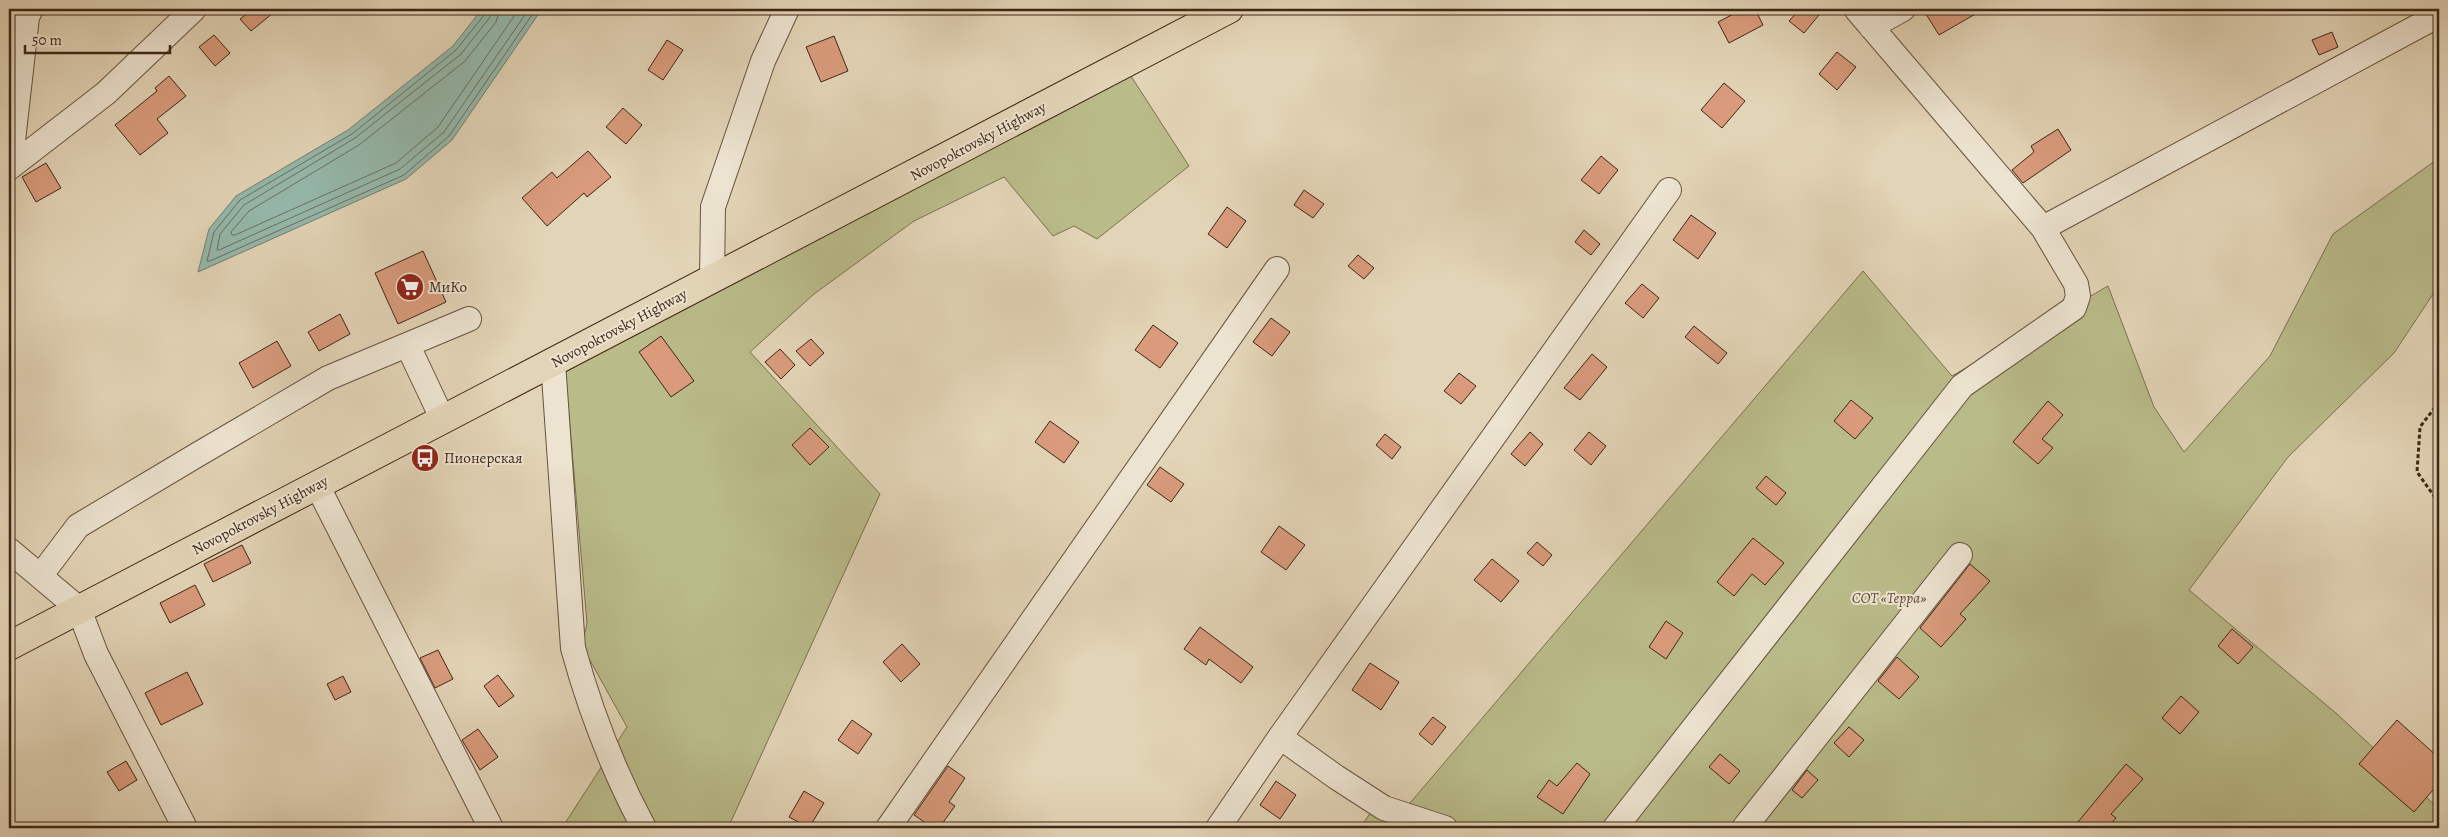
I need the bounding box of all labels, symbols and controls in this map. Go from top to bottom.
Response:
scale bar [25,22,170,54]
text: 50 m [32,30,62,50]
street label: Novopokrovsky Highway [906,96,1050,185]
supermarket icon: МиКо [395,272,425,302]
place label: МиКо [429,277,467,297]
street label: Novopokrovsky Highway [547,283,691,372]
bus stop icon: Пионерская [410,443,440,473]
place label: Пионерская [444,448,522,468]
street label: Novopokrovsky Highway [188,470,332,559]
park label: СОТ «Терра» [1852,588,1926,608]

